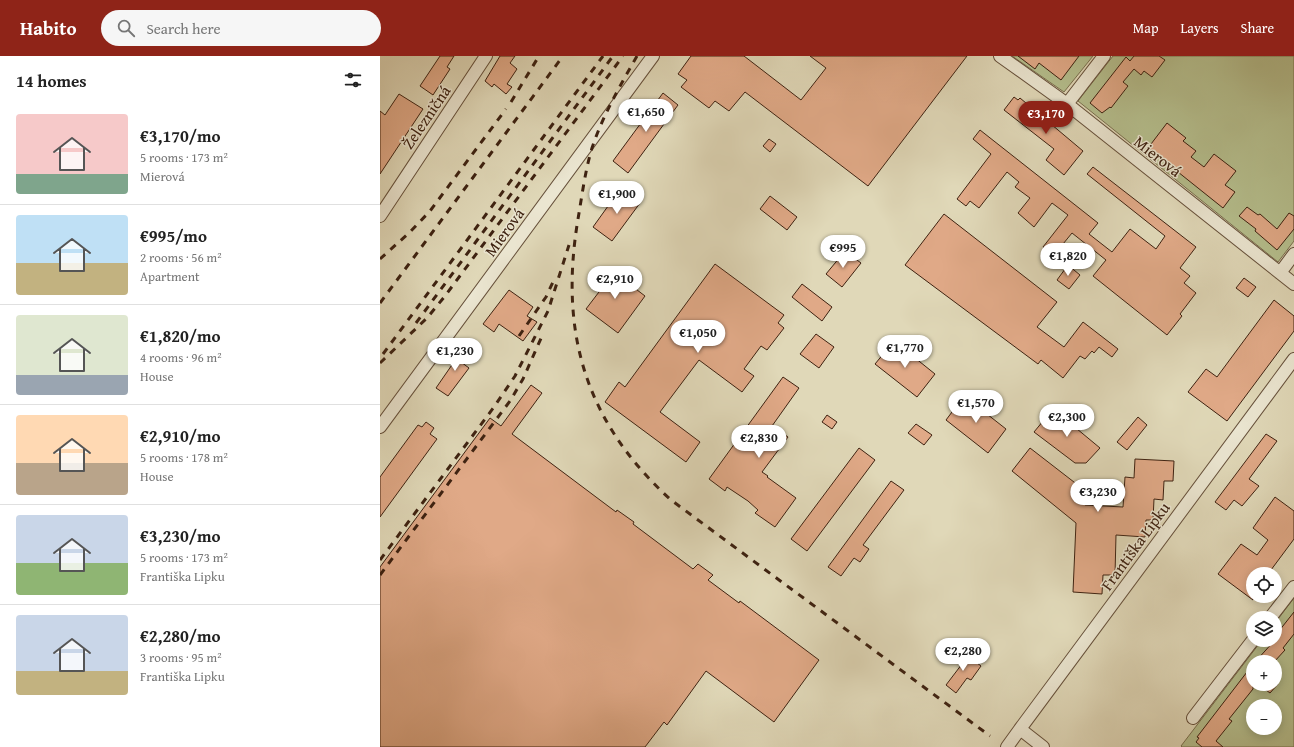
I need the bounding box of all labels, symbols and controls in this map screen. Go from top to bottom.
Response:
search box [101,10,381,46]
text: Habito [20,14,77,42]
icon: search [115,17,137,39]
text: Search here [147,18,221,39]
text: Map [1133,18,1159,38]
text: Layers [1181,18,1219,38]
text: Share [1241,18,1274,38]
text: 14 homes [16,68,87,93]
icon: filters [342,69,364,91]
street label: Železničná [396,80,456,154]
pin: €1,650 [613,99,679,133]
pin: €3,170 [1013,101,1079,135]
text: €1,650 [627,102,665,121]
text: €3,170 [1027,104,1065,123]
text: €3,170/mo [140,123,221,148]
icon: home [48,130,96,178]
street label: Mierová [1129,130,1187,183]
text: 5 rooms · 173 m² [140,148,228,167]
text: Mierová [140,167,185,186]
pin: €1,900 [584,181,650,215]
text: €1,900 [598,184,636,203]
street label: Mierová [478,202,530,261]
text: €995/mo [140,223,207,248]
icon: home [48,231,96,279]
pin: €995 [819,235,867,269]
text: €995 [830,238,856,257]
pin: €1,820 [1035,243,1101,277]
text: €1,820 [1049,246,1087,265]
text: 2 rooms · 56 m² [140,248,222,267]
pin: €2,910 [582,266,648,300]
text: Apartment [140,267,200,286]
text: €2,910 [596,269,634,288]
pin: €1,050 [665,320,731,354]
text: €1,820/mo [140,323,221,348]
text: €1,050 [679,323,717,342]
icon: home [48,331,96,379]
pin: €1,770 [872,335,938,369]
pin: €1,230 [422,338,488,372]
text: €1,770 [886,338,924,357]
text: €1,230 [436,341,474,360]
text: 4 rooms · 96 m² [140,348,222,367]
text: House [140,367,174,386]
pin: €1,570 [943,390,1009,424]
text: €1,570 [957,393,995,412]
pin: €2,300 [1034,404,1100,438]
text: €2,300 [1048,407,1086,426]
text: €2,910/mo [140,423,221,448]
pin: €2,830 [726,425,792,459]
text: €2,830 [740,428,778,447]
icon: home [48,431,96,479]
text: 5 rooms · 178 m² [140,448,228,467]
text: House [140,467,174,486]
pin: €3,230 [1065,479,1131,513]
text: €3,230 [1079,482,1117,501]
street label: Františka Lipku [1095,497,1176,595]
text: €3,230/mo [140,523,221,548]
icon: home [48,531,96,579]
text: 5 rooms · 173 m² [140,548,228,567]
text: Františka Lipku [140,567,225,586]
map controls [1246,567,1282,735]
button: locate [1246,567,1282,603]
button: layers [1246,611,1282,647]
text: €2,280/mo [140,623,221,648]
icon: home [48,631,96,679]
pin: €2,280 [930,638,996,672]
text: €2,280 [944,641,982,660]
text: 3 rooms · 95 m² [140,648,222,667]
button: + [1246,655,1282,691]
text: Františka Lipku [140,667,225,686]
button: − [1246,699,1282,735]

